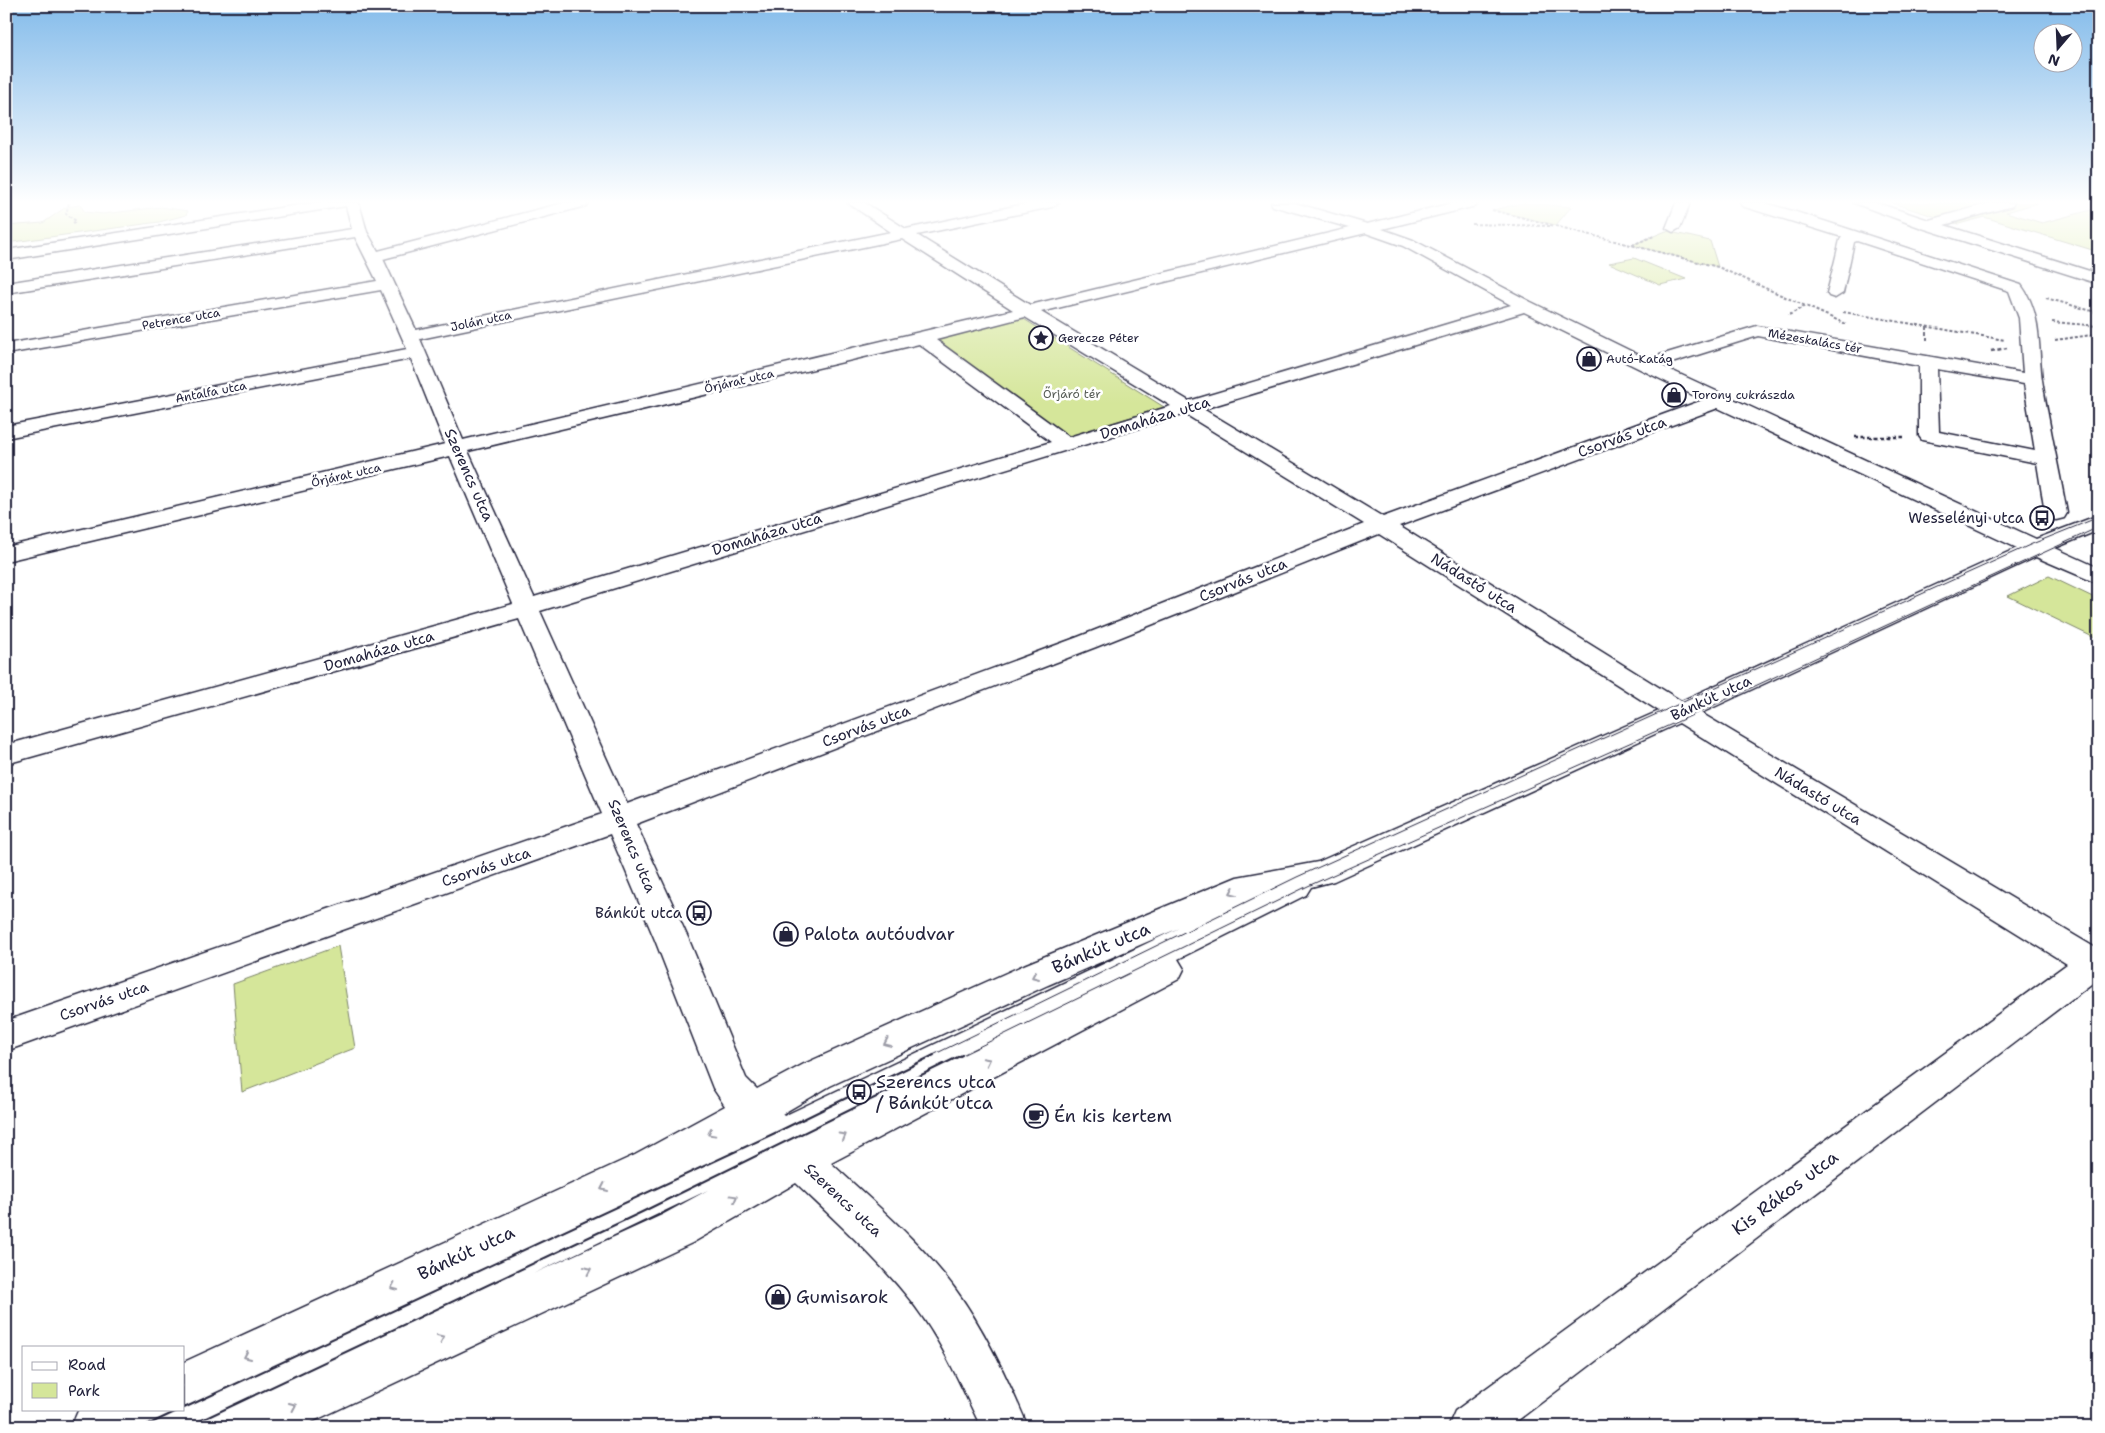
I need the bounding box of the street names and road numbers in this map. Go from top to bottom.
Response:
street label: Petrence utca [141,304,222,334]
street label: Jolán utca [449,307,513,335]
street label: Mézeskalács tér [1767,325,1864,357]
street label: Őrjárat utca [703,365,776,397]
street label: Antalfa utca [174,377,248,407]
street label: Domaháza utca [1098,392,1213,444]
street label: Csorvás utca [1575,412,1670,462]
street label: Szerencs utca [440,425,499,525]
street label: Őrjárat utca [310,459,383,491]
street label: Domaháza utca [710,508,825,560]
street label: Nádastó utca [1427,549,1521,618]
street label: Csorvás utca [1196,553,1290,607]
street label: Domaháza utca [322,626,437,676]
street label: Bánkút utca [1667,670,1755,725]
street label: Csorvás utca [819,700,914,752]
street label: Nádastó utca [1771,762,1866,830]
street label: Szerencs utca [603,796,661,896]
street label: Csorvás utca [439,842,534,892]
street label: Bánkút utca [1048,917,1154,979]
street label: Csorvás utca [57,976,152,1026]
street label: Kis Rákos utca [1727,1145,1843,1241]
street label: Szerencs utca [800,1159,887,1242]
street label: Bánkút utca [414,1220,518,1286]

